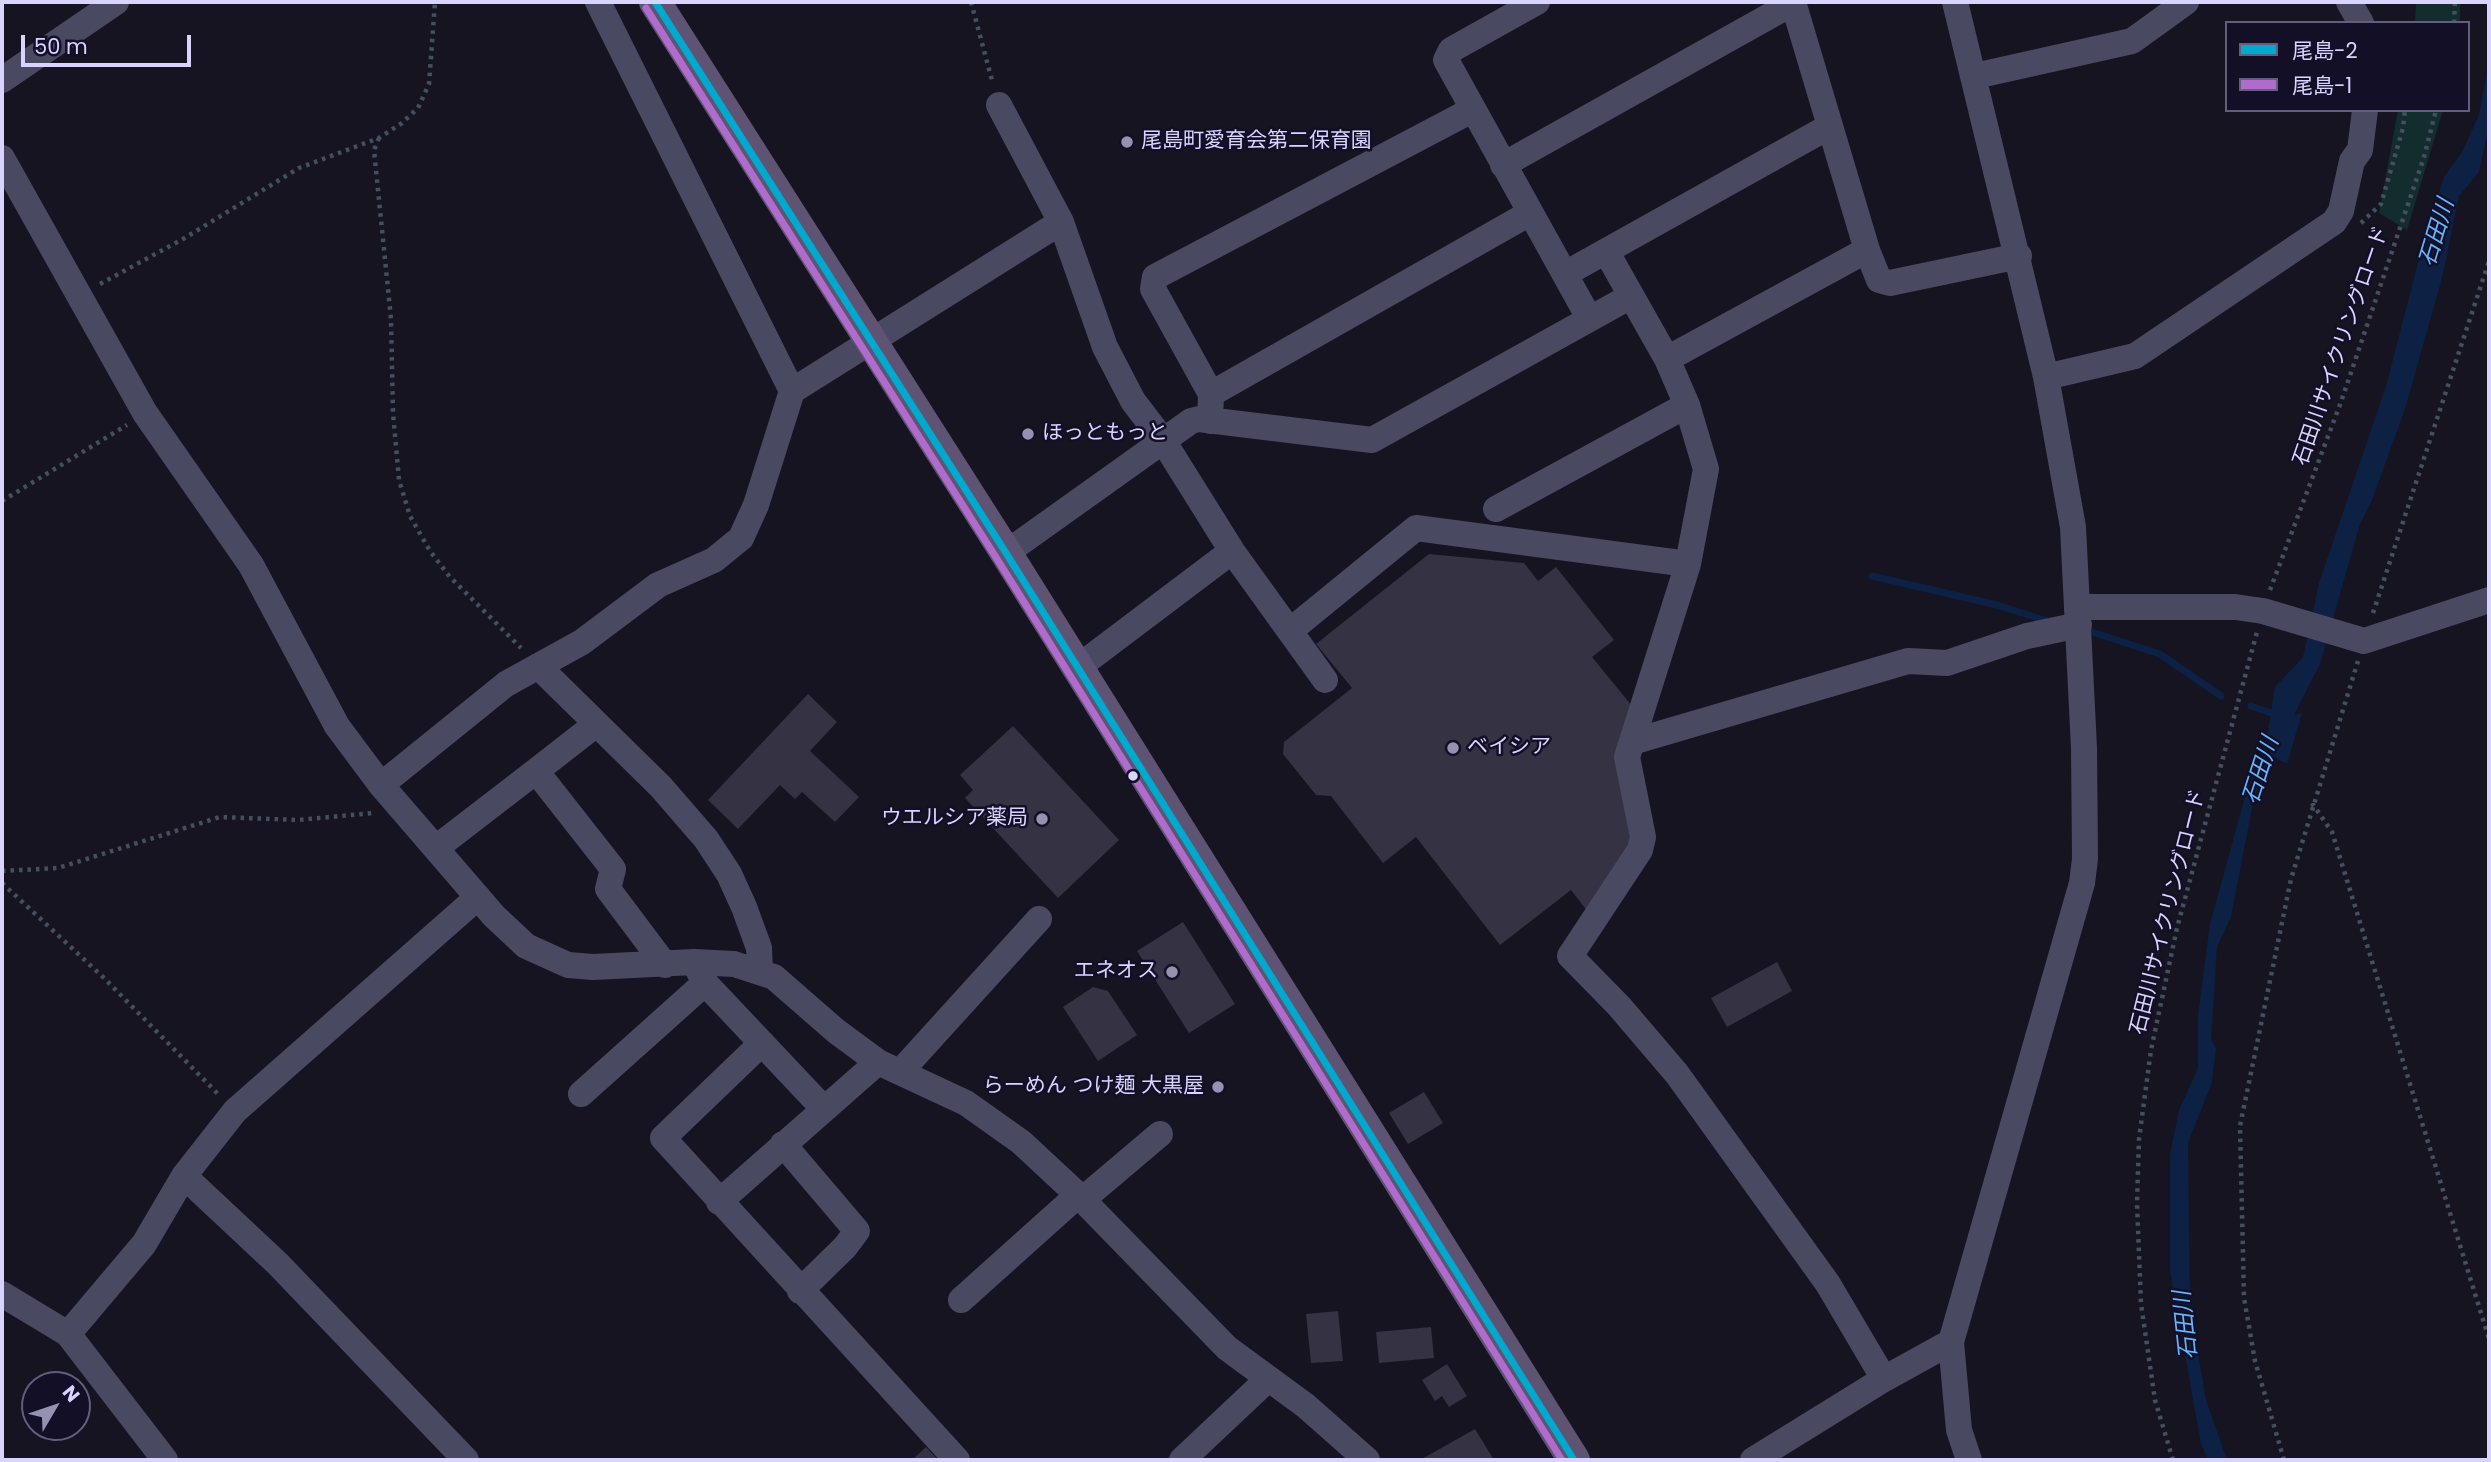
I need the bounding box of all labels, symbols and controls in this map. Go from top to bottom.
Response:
scale bar [24,21,194,65]
legend [2225,21,2470,112]
text: 50 m [34,32,88,61]
text: 尾島-2 [2292,36,2358,65]
text: 尾島-1 [2292,71,2352,100]
place label: 尾島町愛育会第二保育園 [1141,129,1372,155]
marker: 尾島町愛育会第二保育園 [1119,134,1135,150]
water label: 石田川 [2415,196,2461,270]
street label: 石田川サイクリングロード [2289,223,2395,469]
place label: ほっともっと [1042,421,1168,447]
marker: ほっともっと [1020,426,1036,442]
water label: 石田川 [2238,734,2286,808]
place label: ベイシア [1467,735,1551,761]
marker: ベイシア [1445,740,1461,756]
unlabelled marker [1126,769,1140,783]
street label: 石田川サイクリングロード [2126,787,2212,1037]
place label: ウエルシア薬局 [881,806,1028,832]
marker: ウエルシア薬局 [1034,811,1050,827]
place label: エネオス [1074,959,1158,985]
marker: エネオス [1164,964,1180,980]
place label: らーめん つけ麺 大黒屋 [983,1074,1204,1100]
marker: らーめん つけ麺 大黒屋 [1210,1079,1226,1095]
water label: 石田川 [2170,1289,2204,1361]
north arrow [21,1371,91,1441]
text: N [56,1380,86,1408]

